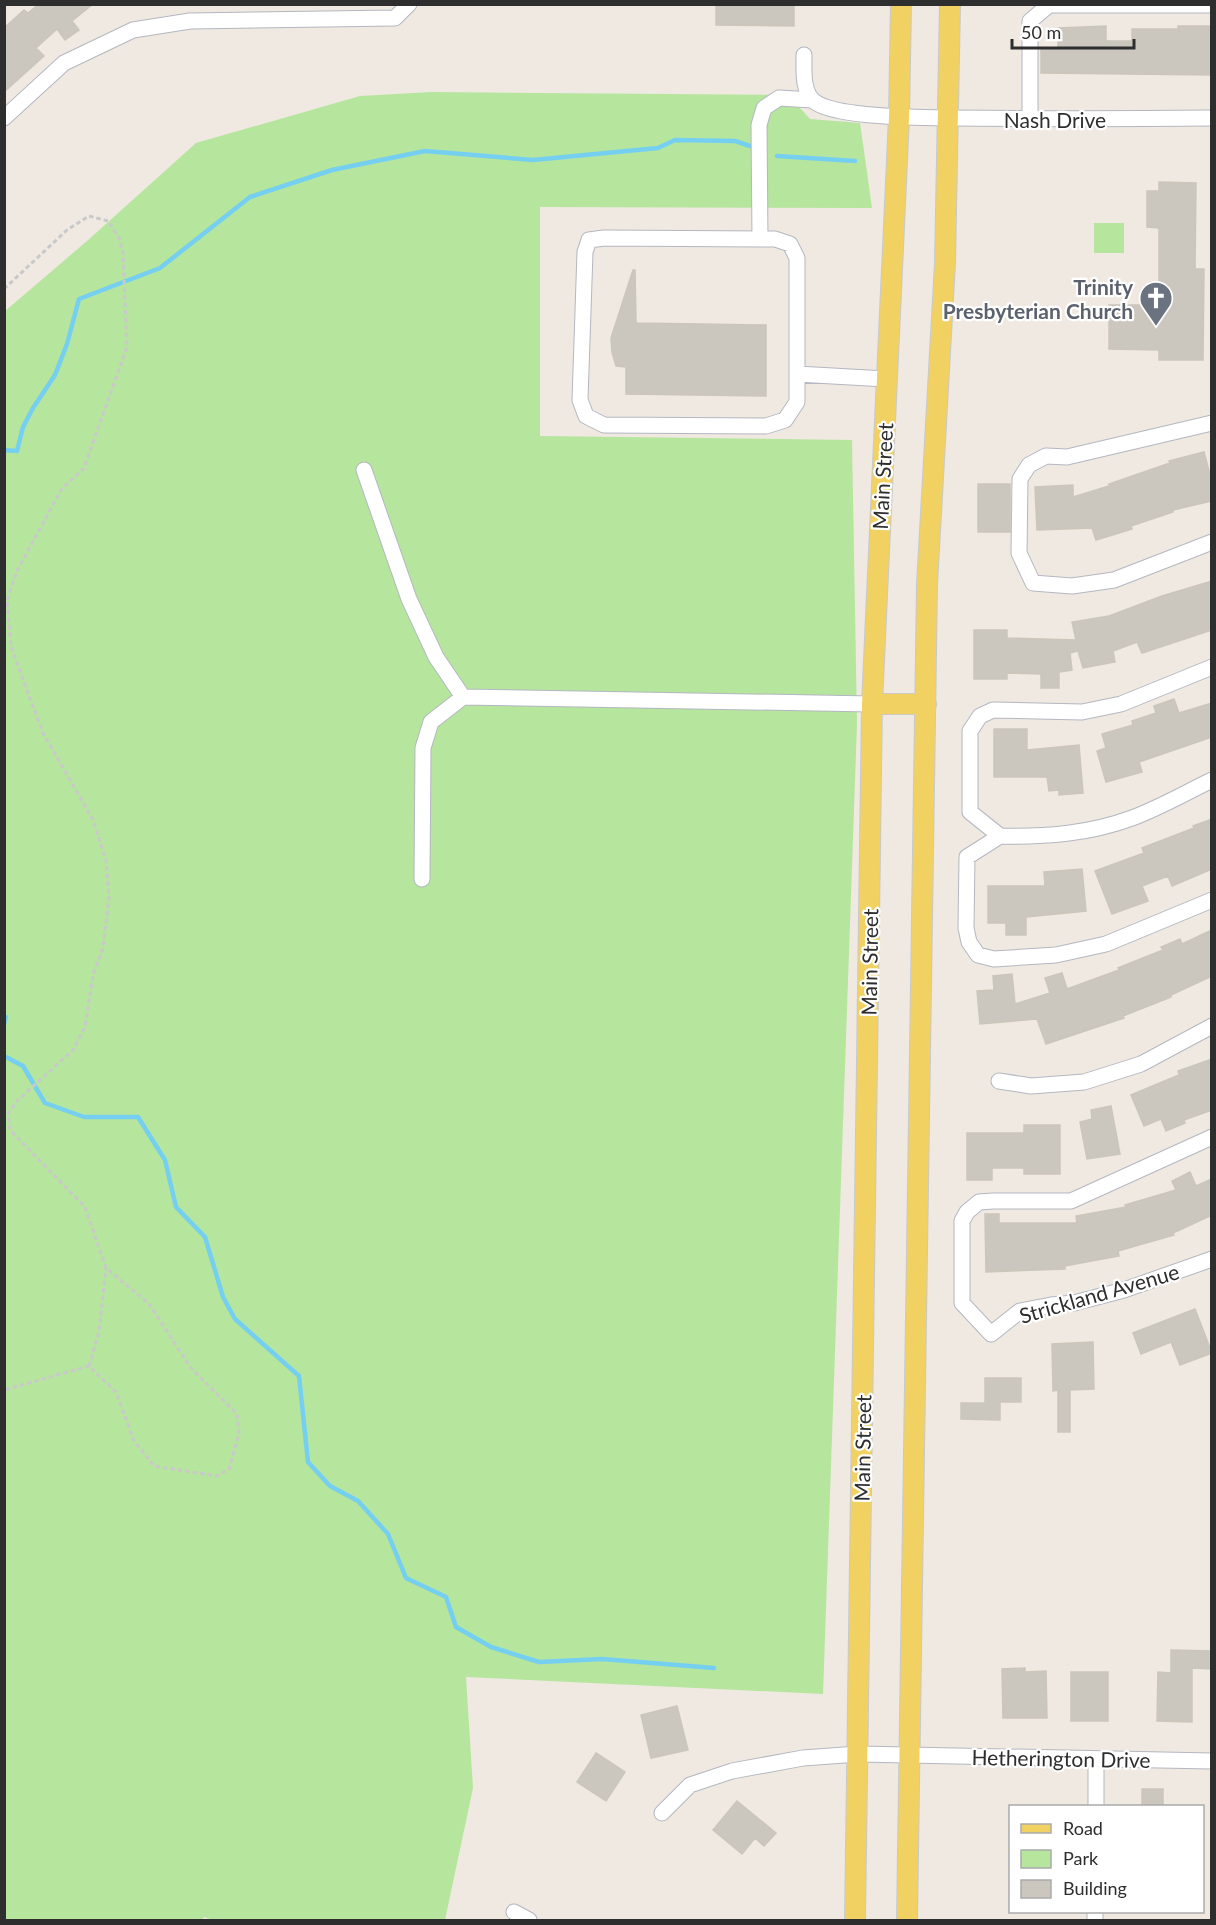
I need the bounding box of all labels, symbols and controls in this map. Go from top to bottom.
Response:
scale bar [1012,12,1134,50]
text: 50 m [1021,21,1061,43]
street label: Nash Drive [1004,107,1106,132]
place label: Trinity Presbyterian Church [943,274,1134,323]
church icon: Trinity Presbyterian Church [1138,280,1174,327]
street label: Main Street [867,421,897,530]
street label: Main Street [856,908,882,1016]
street label: Strickland Avenue [1016,1258,1182,1328]
street label: Main Street [849,1394,875,1502]
street label: Hetherington Drive [971,1744,1151,1772]
legend [1009,1805,1204,1913]
text: Road [1063,1817,1103,1839]
text: Park [1063,1847,1099,1869]
text: Building [1063,1877,1127,1899]

